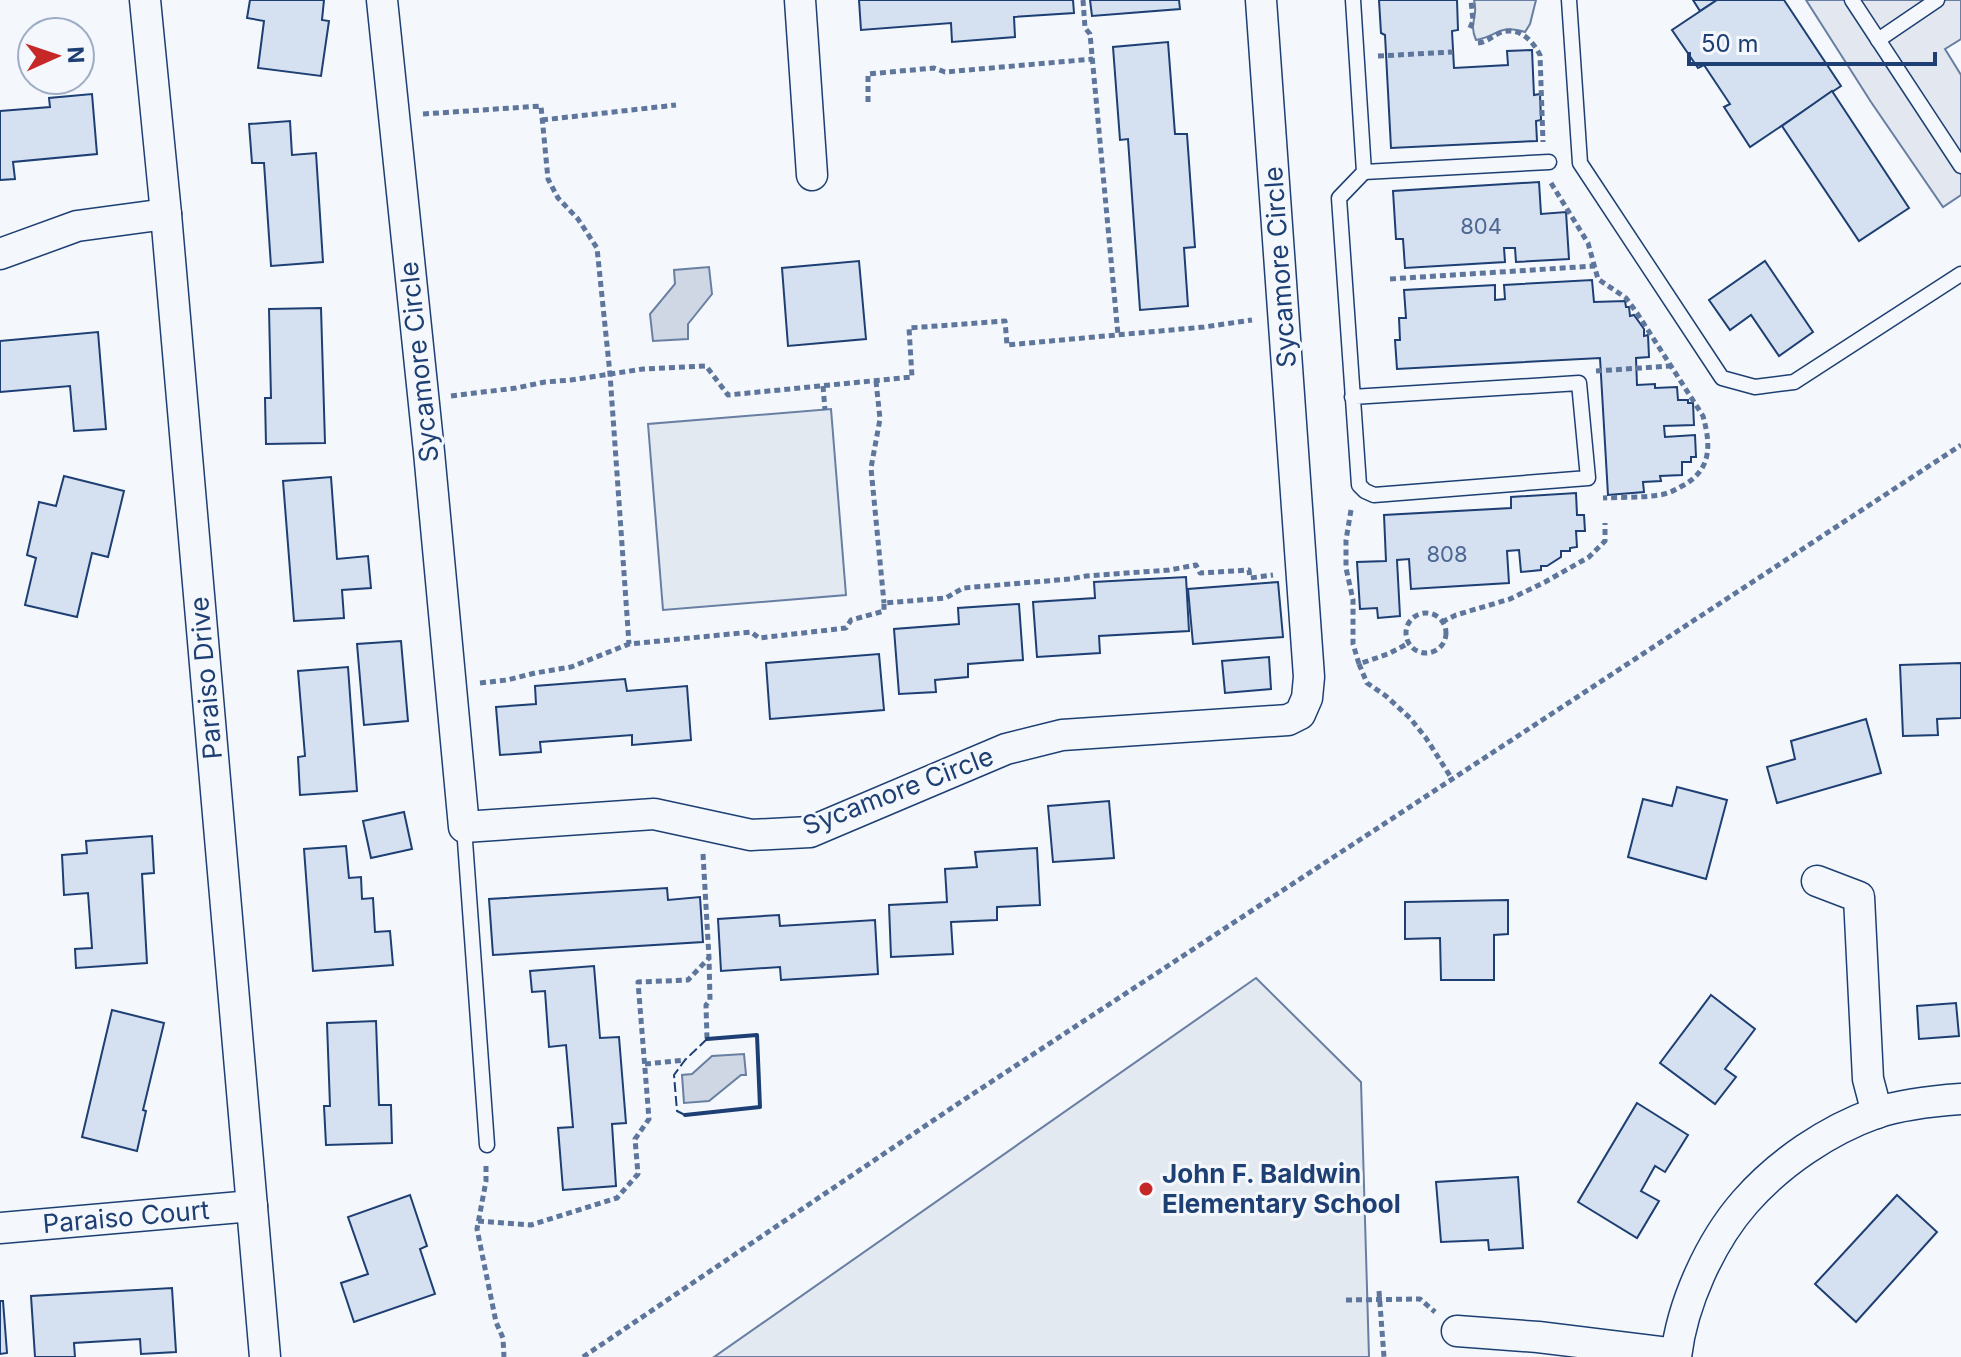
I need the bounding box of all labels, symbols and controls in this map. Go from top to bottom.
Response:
north arrow [16,16,96,96]
scale bar [1689,16,1935,66]
text: 50 m [1701,29,1759,58]
text: N [63,46,89,64]
street label: Sycamore Circle [1257,165,1302,369]
house number: 804 [1460,213,1502,239]
street label: Sycamore Circle [393,260,444,464]
house number: 808 [1426,541,1468,567]
street label: Paraiso Drive [183,595,228,761]
street label: Sycamore Circle [798,740,997,841]
place label: John F. Baldwin Elementary School [1162,1158,1401,1219]
marker: John F. Baldwin Elementary School [1137,1180,1155,1198]
street label: Paraiso Court [41,1194,211,1239]

